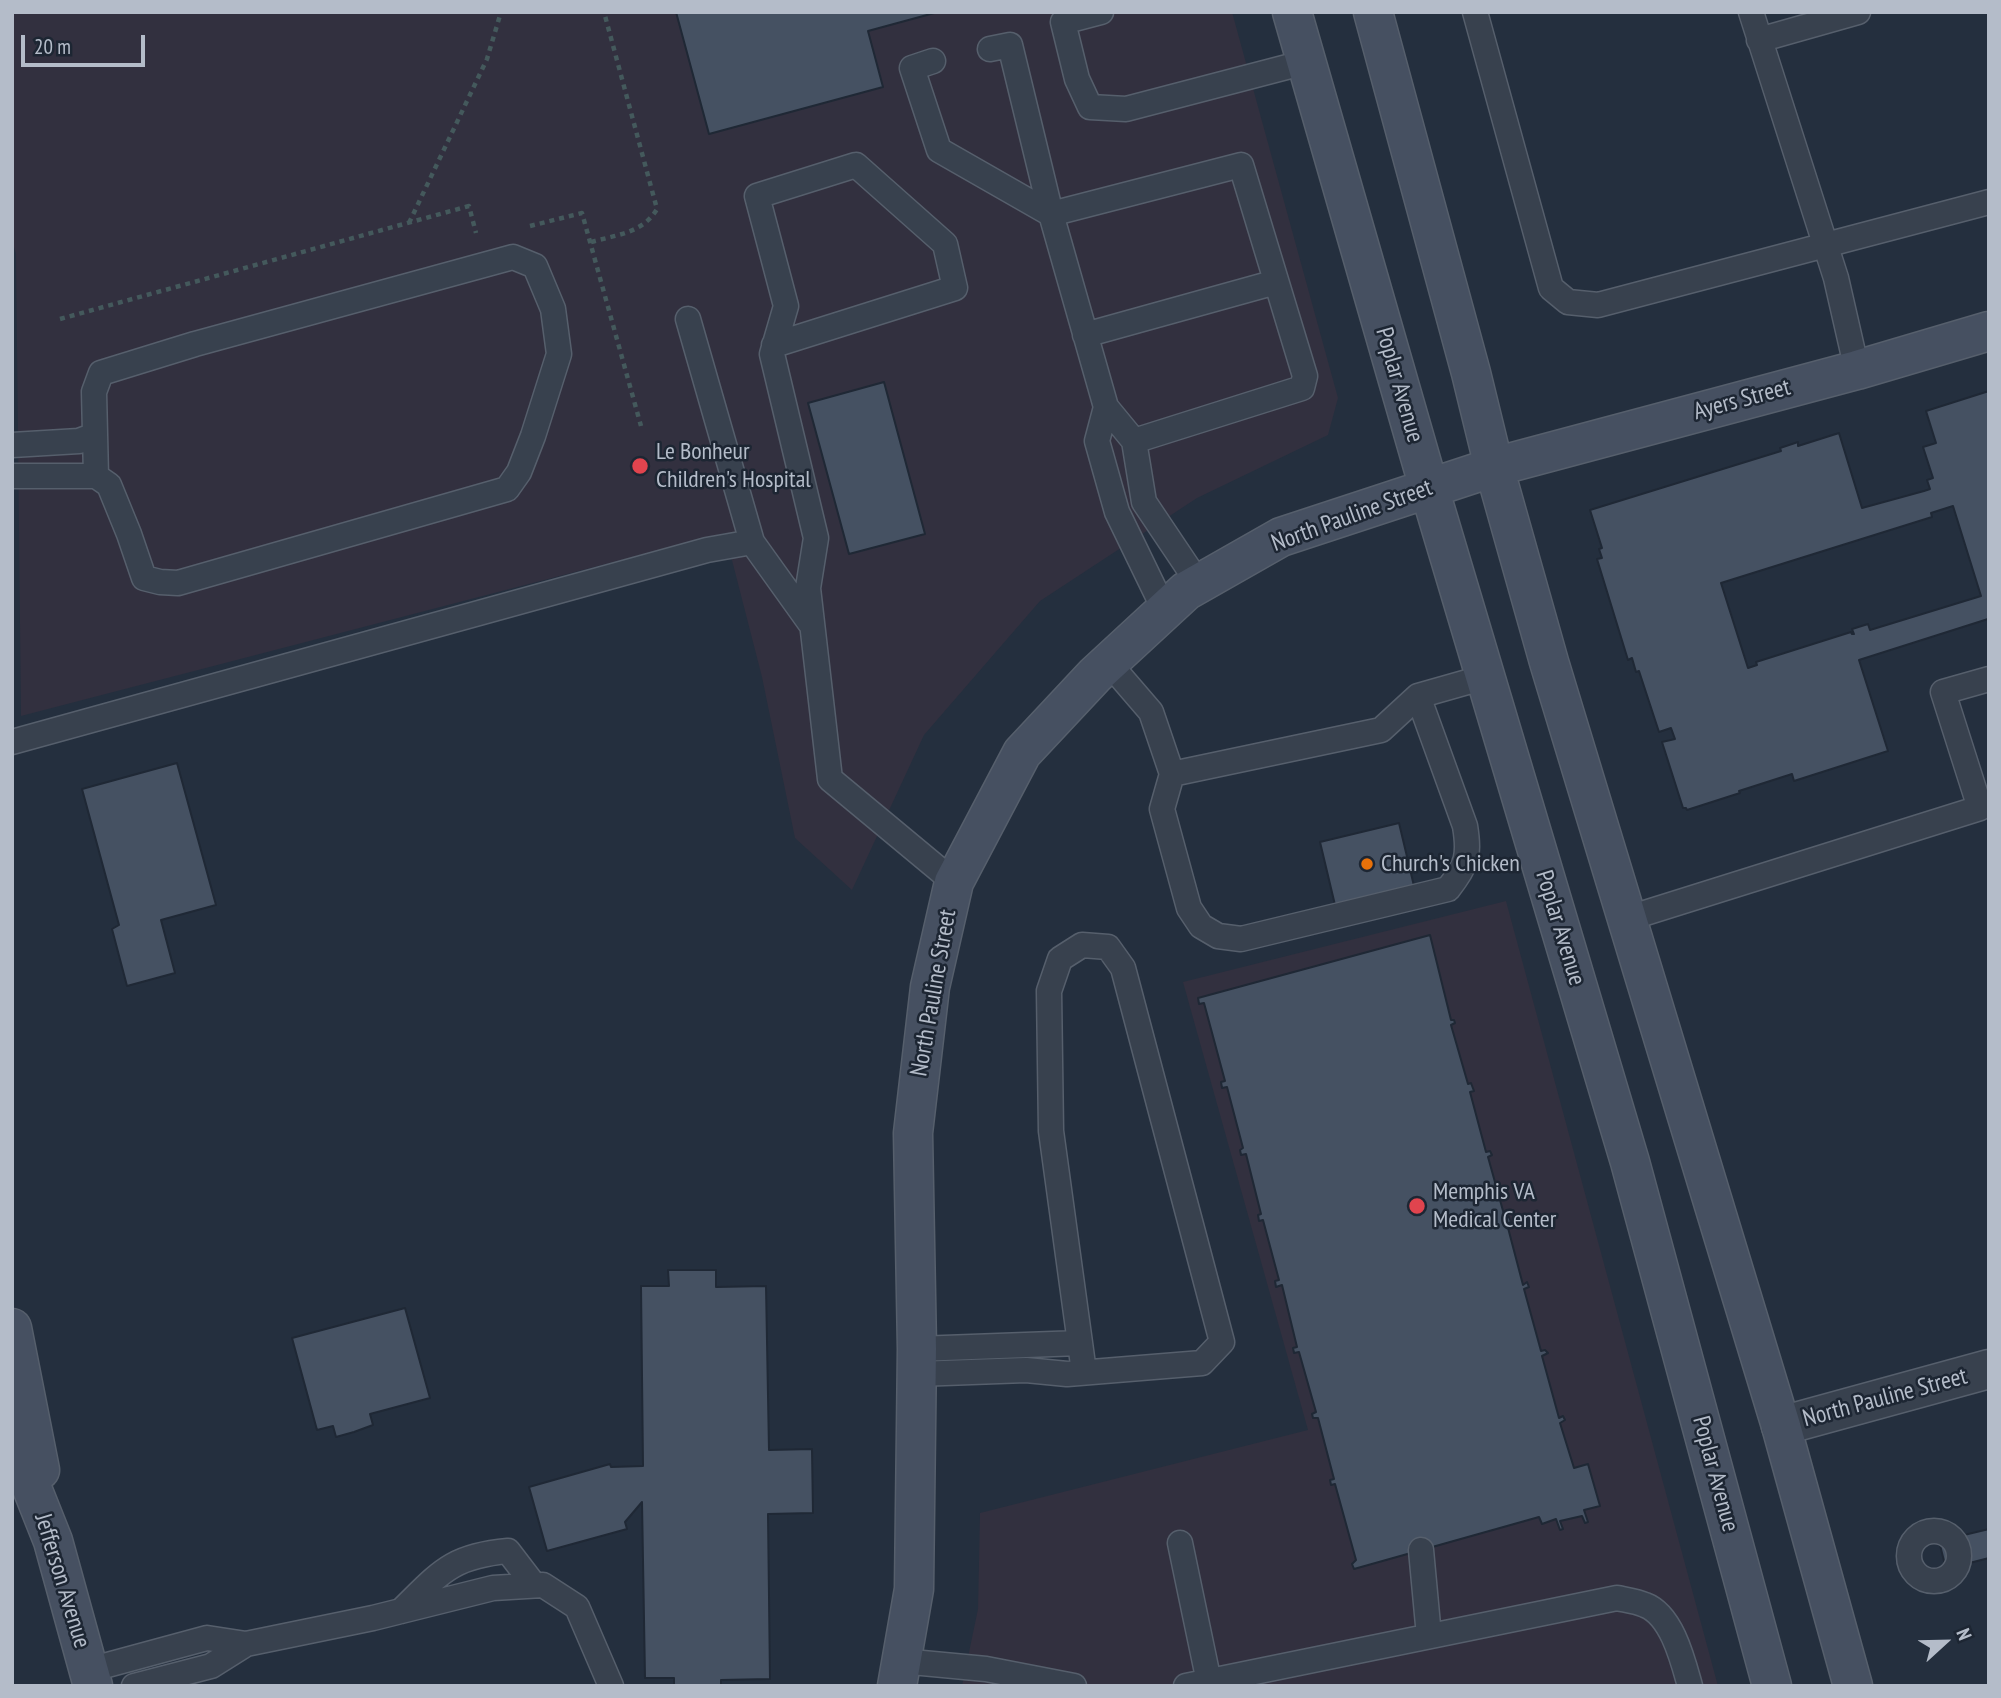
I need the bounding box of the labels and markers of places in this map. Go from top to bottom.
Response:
place label: Le Bonheur Children's Hospital [656,438,811,494]
marker: Le Bonheur Children's Hospital [630,456,650,476]
place label: Church's Chicken [1381,850,1520,878]
marker: Church's Chicken [1359,856,1375,872]
place label: Memphis VA Medical Center [1433,1178,1556,1234]
marker: Memphis VA Medical Center [1407,1196,1427,1216]

